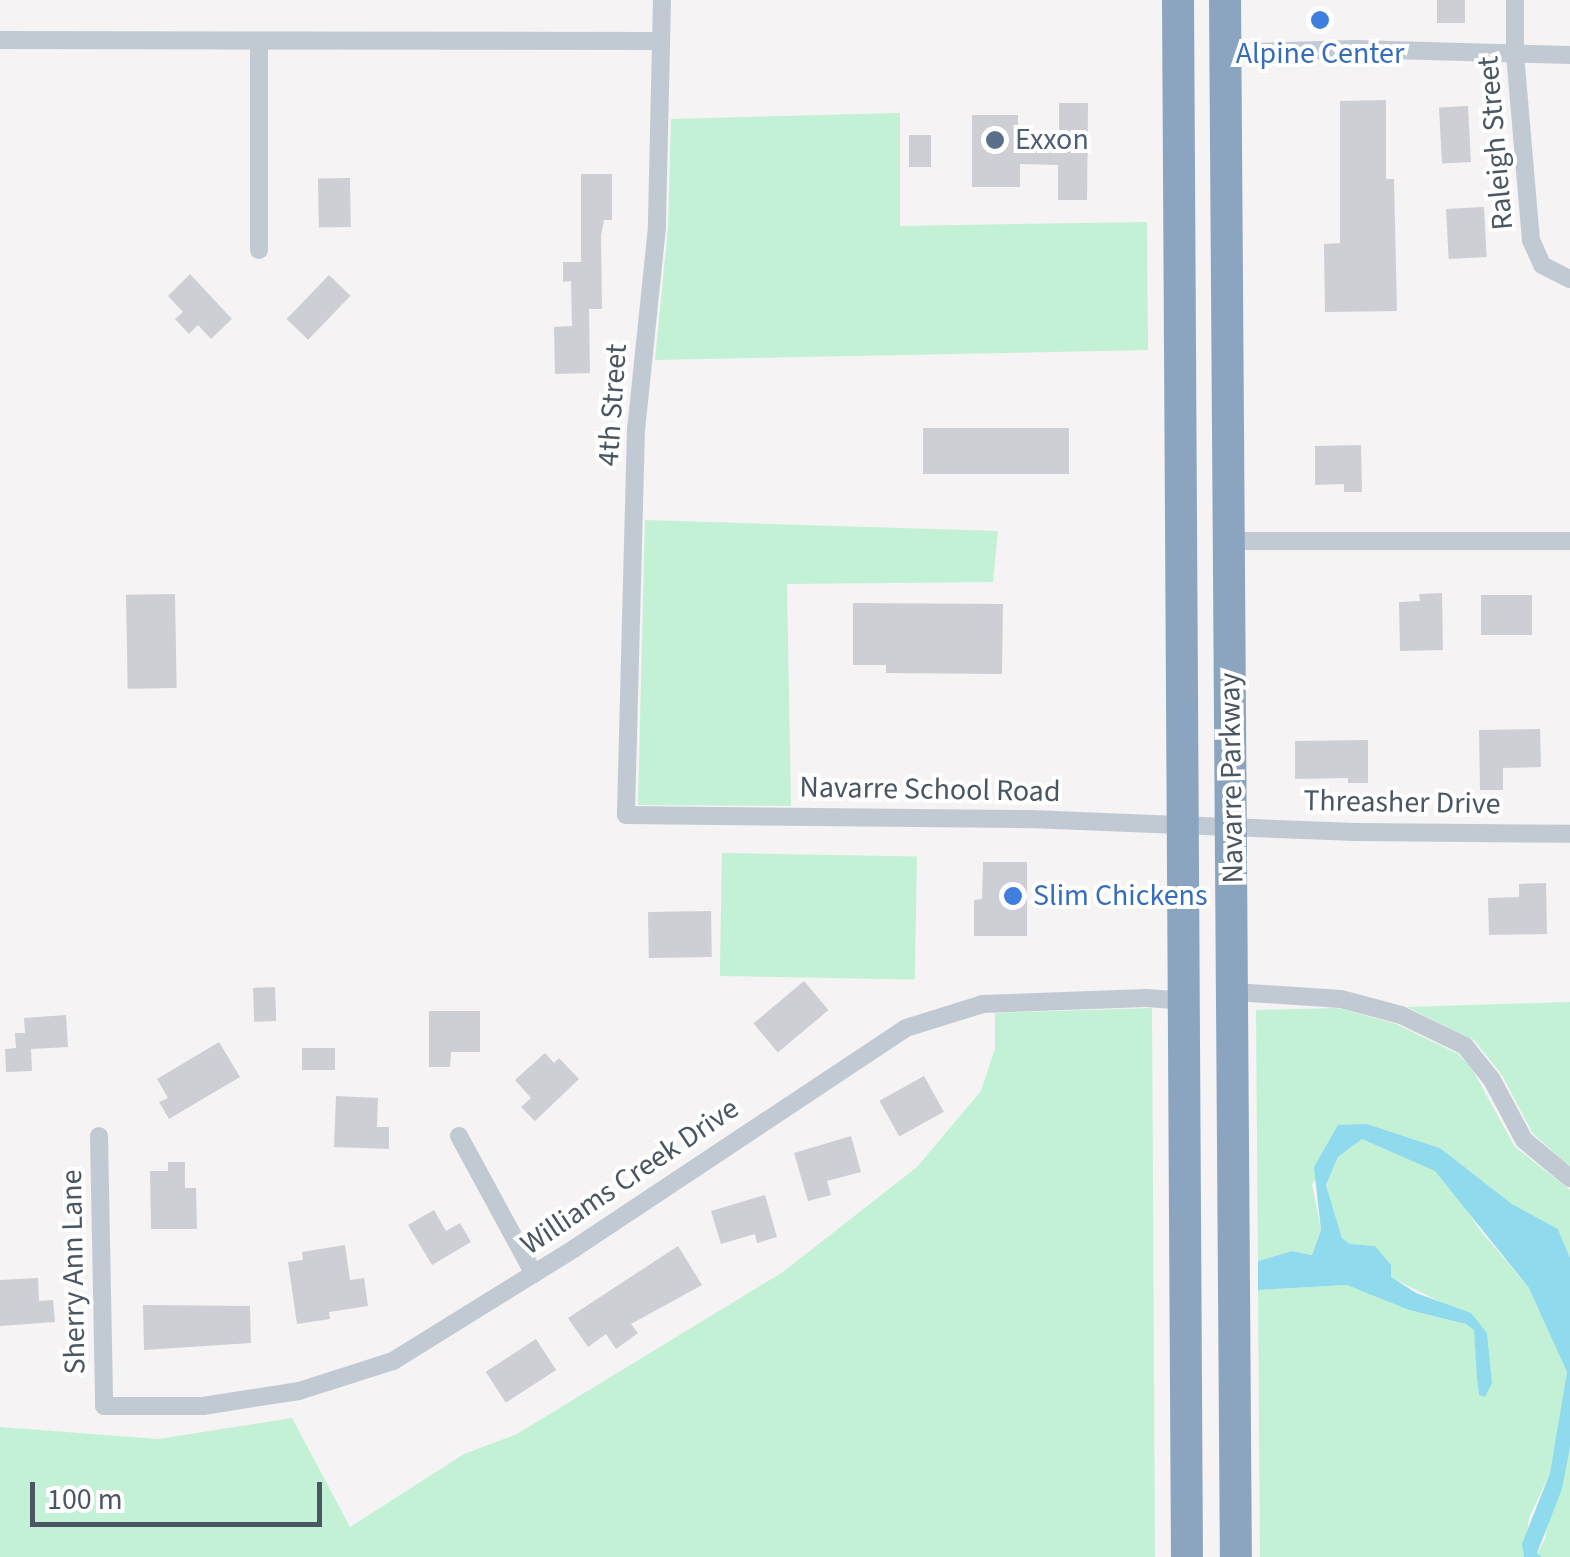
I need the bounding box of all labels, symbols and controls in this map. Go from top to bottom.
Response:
marker: Alpine Center [1309,9,1331,31]
place label: Alpine Center [1236,36,1404,72]
street label: Raleigh Street [1470,54,1522,232]
place label: Exxon [1015,122,1089,158]
marker: Exxon [984,129,1006,151]
street label: 4th Street [591,343,635,467]
street label: Navarre Parkway [1212,672,1252,884]
street label: Navarre School Road [799,770,1061,810]
street label: Threasher Drive [1303,783,1501,823]
place label: Slim Chickens [1033,878,1208,914]
marker: Slim Chickens [1002,885,1024,907]
street label: Williams Creek Drive [514,1091,746,1263]
street label: Sherry Ann Lane [54,1169,94,1375]
scale bar [35,1462,328,1524]
text: 100 m [47,1478,123,1521]

